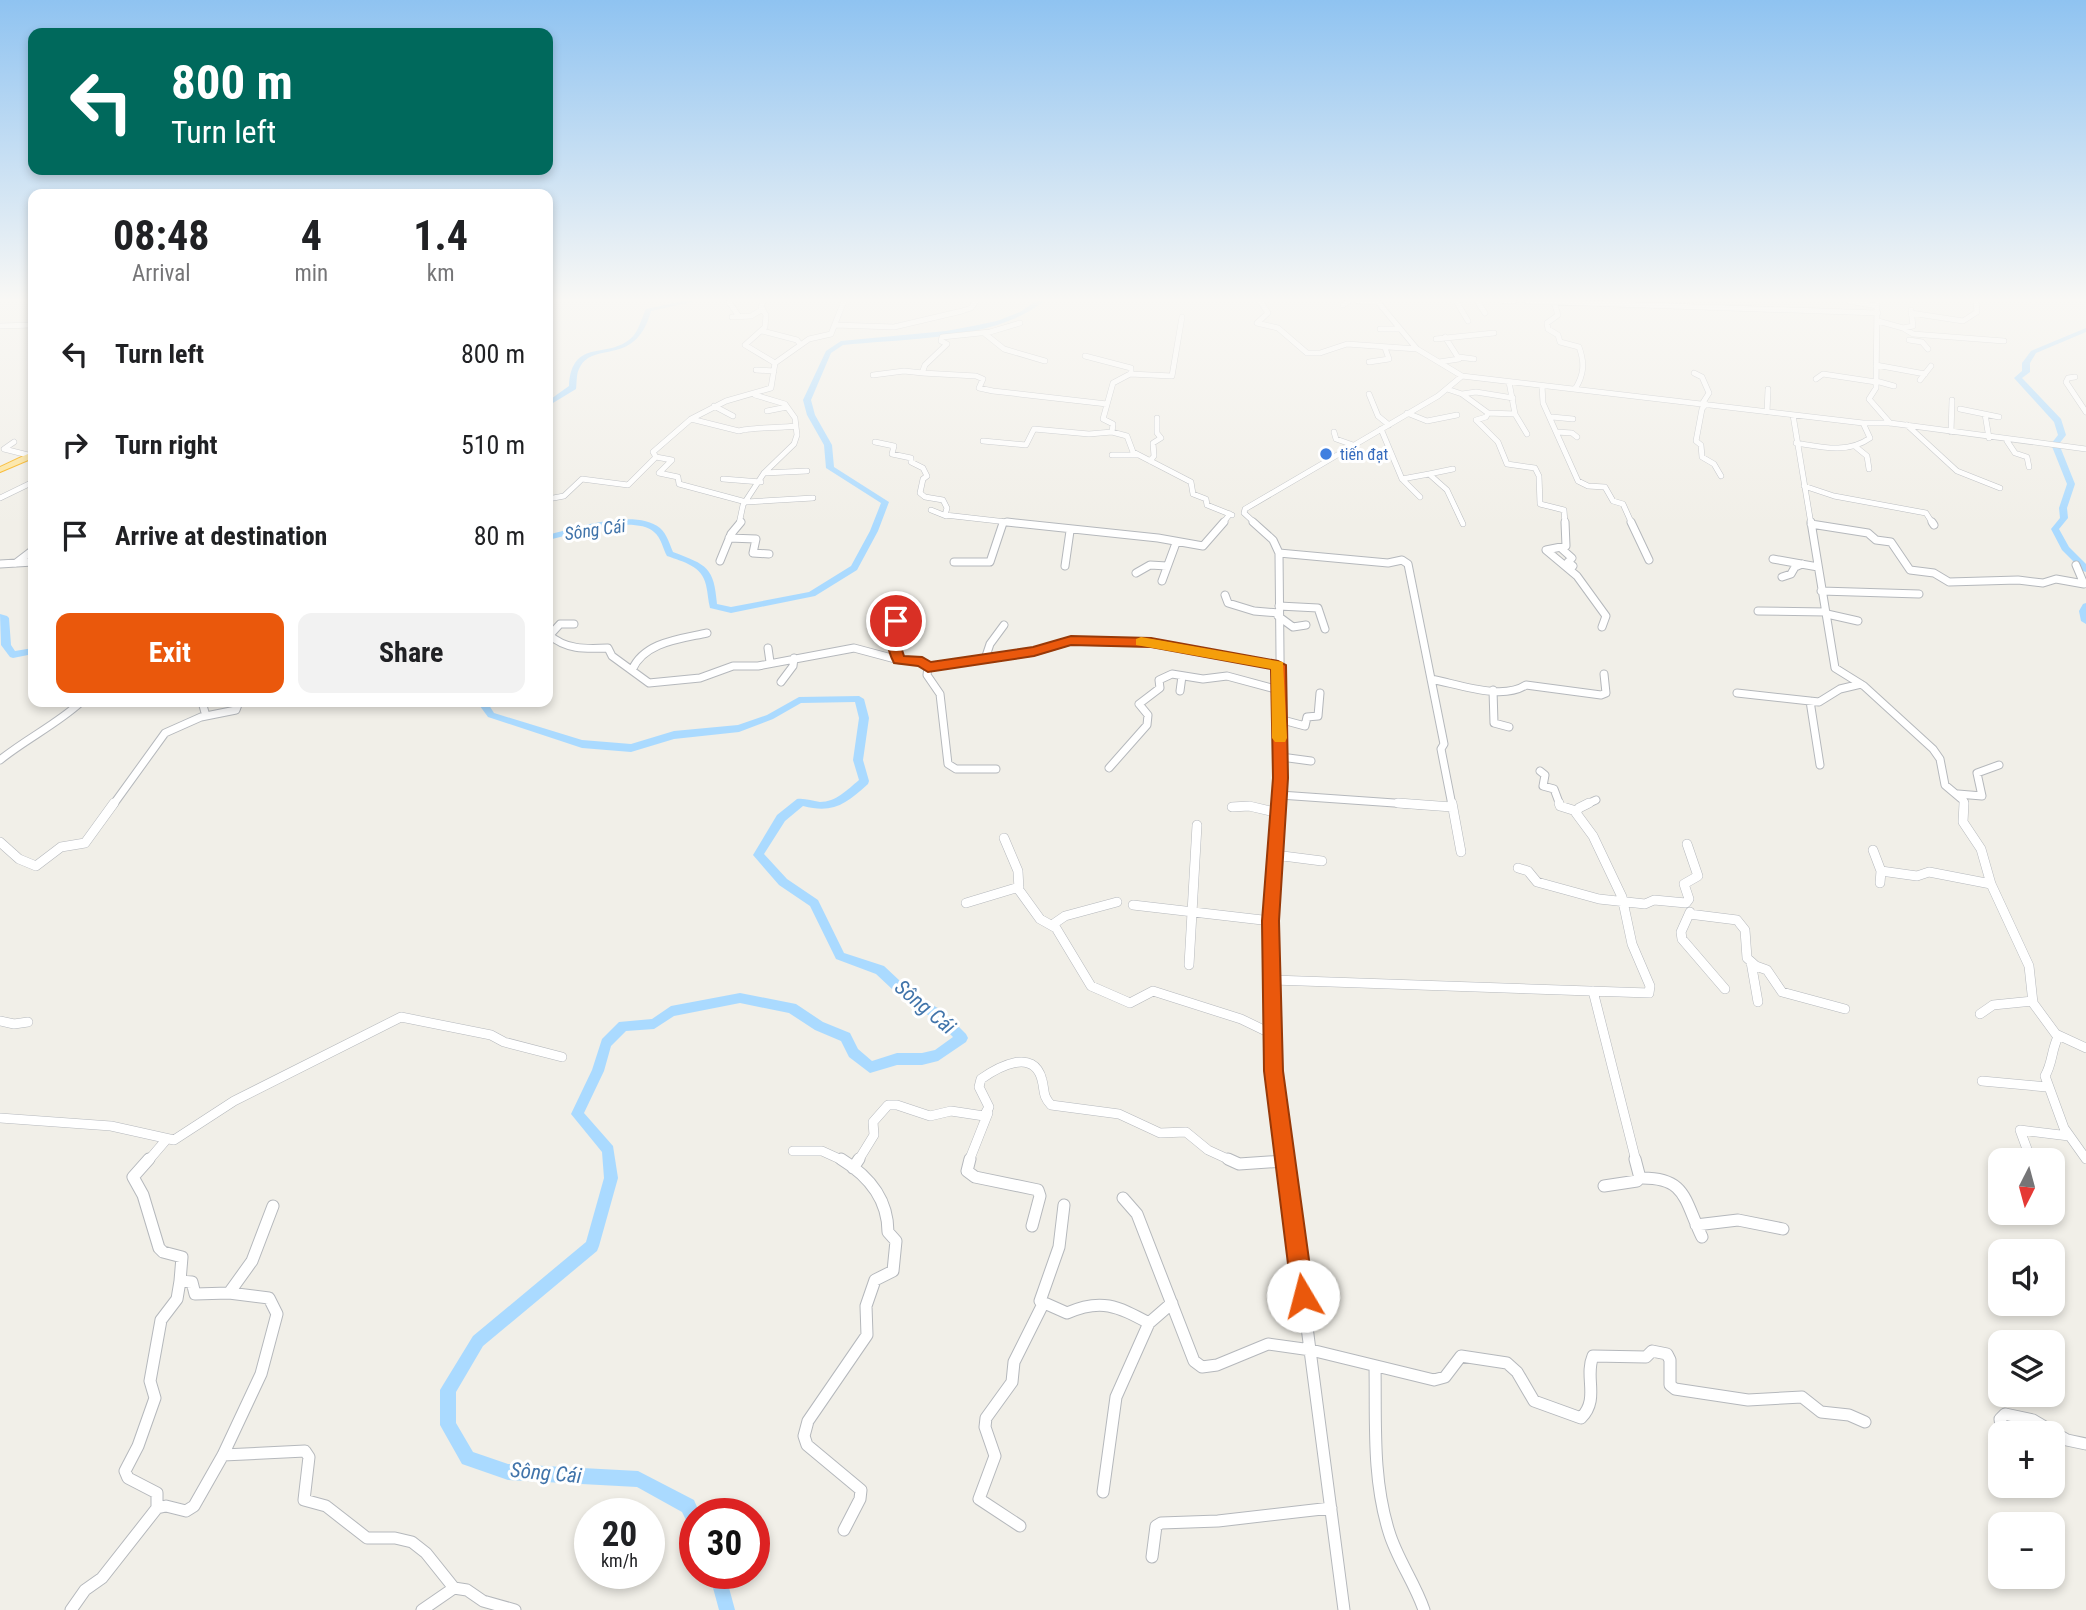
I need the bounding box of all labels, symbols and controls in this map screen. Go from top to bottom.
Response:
text: 800 m [171,54,293,111]
icon: left [56,56,147,147]
text: Turn left [171,113,276,151]
text: 08:48 [113,211,209,260]
text: 4 [301,211,322,260]
text: 1.4 [413,211,468,260]
text: Arrival [132,260,191,287]
text: min [294,260,328,287]
text: km [427,260,454,287]
icon: left [56,335,94,373]
text: Turn left [115,339,204,369]
text: 800 m [461,339,525,369]
icon: right [56,426,94,464]
text: Turn right [115,430,217,460]
text: 510 m [461,430,525,460]
place label: tiến đạt [1340,445,1388,464]
marker: tiến đạt [1318,446,1334,462]
water label: Sông Cái [563,515,628,544]
icon: arrive [56,517,94,555]
text: Arrive at destination [115,521,327,551]
text: 80 m [474,521,525,551]
pin [866,591,926,651]
icon: arrive [877,602,915,640]
button: Exit [56,613,284,693]
button: Share [298,613,525,693]
water label: Sông Cái [890,975,960,1039]
north arrow [1988,1148,2065,1225]
map controls [1988,1148,2065,1589]
button: sound [1988,1239,2065,1316]
position arrow [1266,1259,1340,1333]
button: layers [1988,1330,2065,1407]
button: + [1988,1421,2065,1498]
water label: Sông Cái [509,1458,583,1488]
speed limit sign: 30 [679,1498,770,1589]
button: − [1988,1512,2065,1589]
text: 20 [602,1514,637,1555]
text: km/h [601,1550,638,1571]

